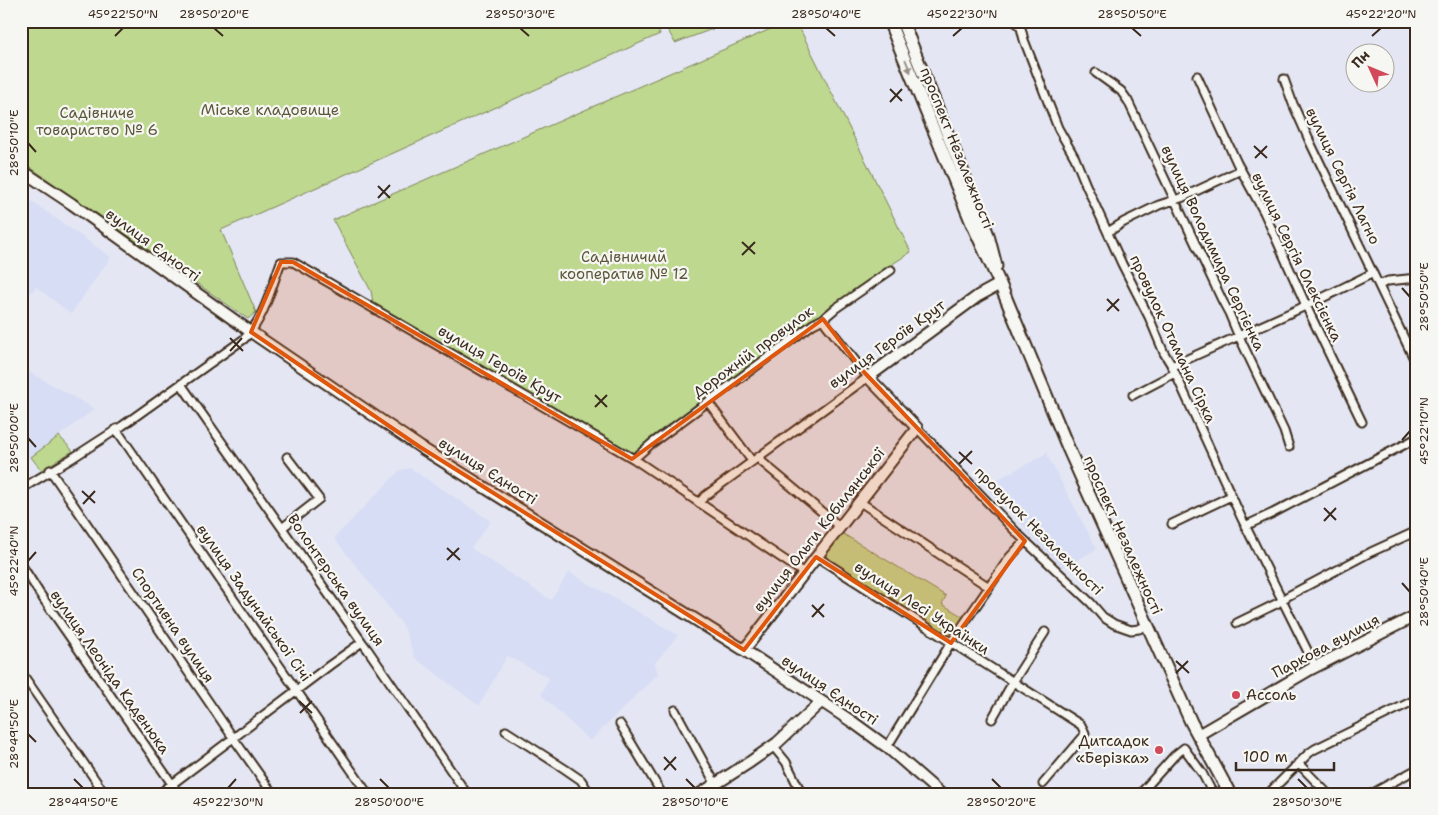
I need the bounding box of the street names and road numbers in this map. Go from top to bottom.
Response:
street label: проспект Незалежності [915,64,999,232]
street label: вулиця Сергія Лагно [1301,104,1385,248]
street label: вулиця Володимира Сергієнка [1156,142,1270,355]
street label: вулиця Сергія Олексієнка [1247,169,1347,346]
street label: вулиця Єдності [102,204,204,286]
street label: провулок Отамана Сірка [1125,252,1221,427]
street label: вулиця Героїв Крут [825,295,950,393]
street label: Дорожній провулок [689,301,817,403]
street label: вулиця Героїв Крут [435,320,566,408]
street label: вулиця Єдності [435,433,541,509]
street label: вулиця Ольги Кобилянської [749,443,890,616]
street label: проспект Незалежності [1079,452,1167,618]
street label: провулок Незалежності [970,462,1108,600]
street label: Волонтерська вулиця [283,510,389,650]
street label: вулиця Задунайської Січі [192,520,316,686]
street label: вулиця Лесі Українки [851,557,994,659]
street label: Спортивна вулиця [127,563,219,687]
street label: вулиця Леоніда Каденюка [46,586,175,759]
street label: Паркова вулиця [1269,609,1383,683]
street label: вулиця Єдності [778,650,882,730]

